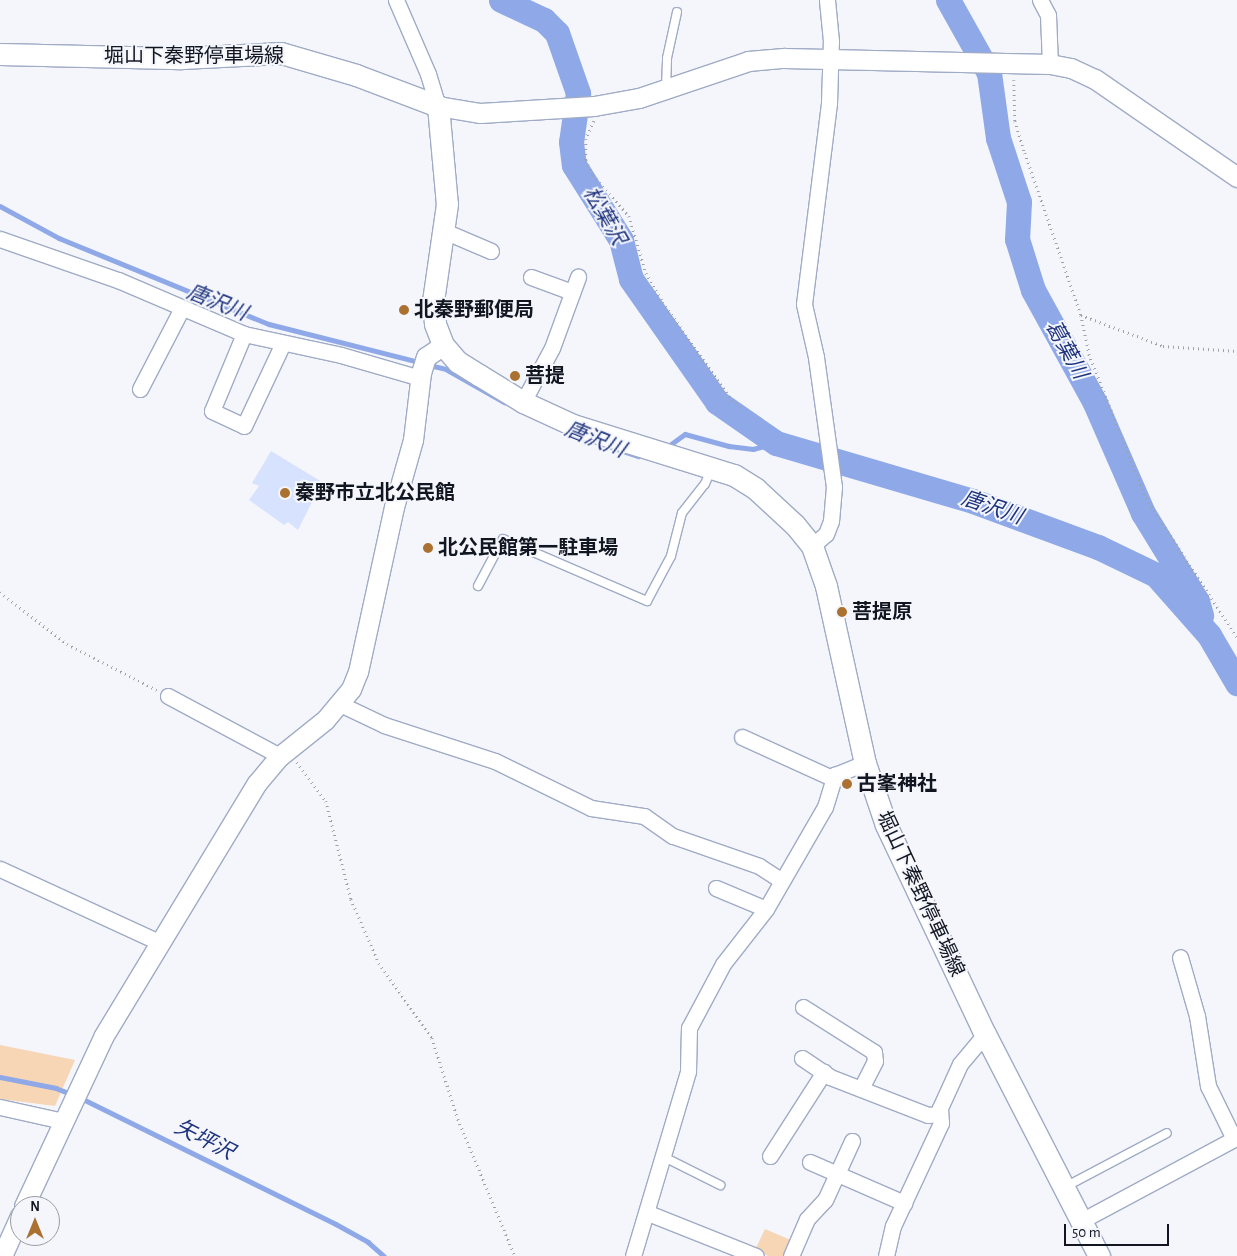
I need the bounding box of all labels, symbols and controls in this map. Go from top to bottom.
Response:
street label: 堀山下秦野停車場線 [104,44,284,68]
water label: 松葉沢 [577,182,631,250]
water label: 唐沢川 [183,280,251,326]
place label: 北秦野郵便局 [414,298,534,322]
marker: 北秦野郵便局 [398,304,410,316]
water label: 葛葉川 [1040,316,1092,384]
place label: 菩提 [525,364,565,388]
marker: 菩提 [509,370,521,382]
water label: 唐沢川 [561,417,629,463]
place label: 秦野市立北公民館 [295,481,455,505]
water label: 唐沢川 [958,486,1026,530]
marker: 秦野市立北公民館 [279,487,291,499]
place label: 北公民館第一駐車場 [438,536,618,560]
marker: 北公民館第一駐車場 [422,542,434,554]
place label: 菩提原 [852,600,912,624]
marker: 菩提原 [836,606,848,618]
place label: 古峯神社 [857,772,937,796]
marker: 古峯神社 [841,778,853,790]
street label: 堀山下秦野停車場線 [871,807,969,981]
water label: 矢坪沢 [170,1114,238,1166]
north arrow [10,1196,60,1246]
text: N [30,1200,40,1214]
scale bar [1067,1214,1172,1246]
text: 50 m [1072,1225,1101,1240]

